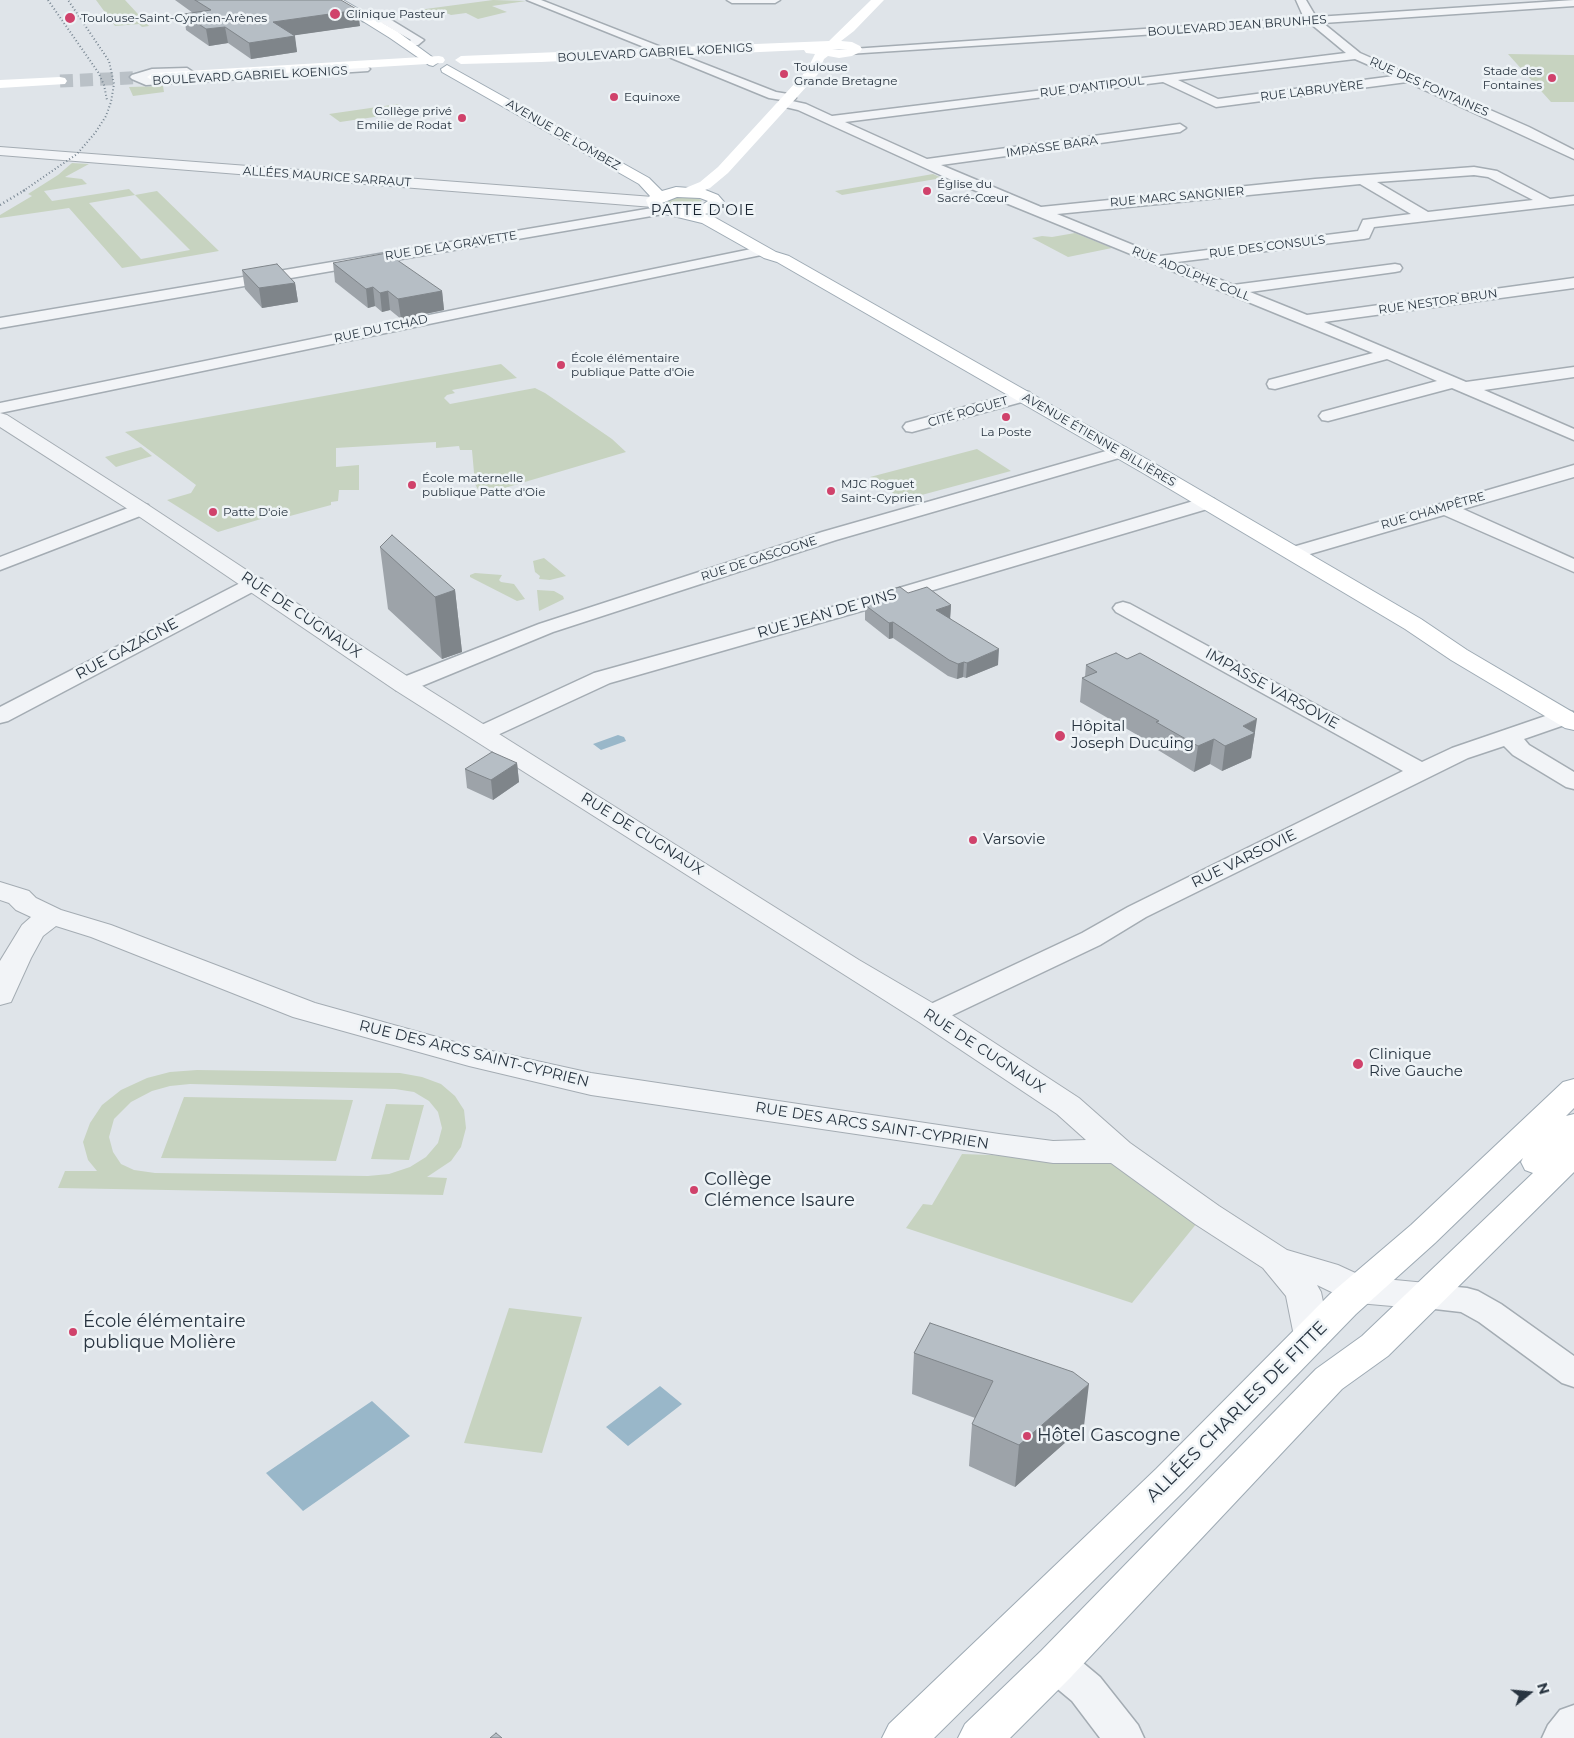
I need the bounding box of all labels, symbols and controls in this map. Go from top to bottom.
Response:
marker: Clinique Pasteur [328,7,342,21]
place label: Clinique Pasteur [346,7,445,21]
marker: Toulouse-Saint-Cyprien-Arènes [63,11,77,25]
place label: Toulouse-Saint-Cyprien-Arènes [81,11,267,25]
street label: BOULEVARD JEAN BRUNHES [1147,13,1327,39]
street label: BOULEVARD GABRIEL KOENIGS [557,41,753,65]
street label: RUE DES FONTAINES [1367,54,1491,120]
place label: Toulouse Grande Bretagne [794,60,898,88]
street label: BOULEVARD GABRIEL KOENIGS [152,64,348,88]
place label: Stade des Fontaines [1483,64,1542,92]
marker: Toulouse Grande Bretagne [778,68,790,80]
marker: Stade des Fontaines [1546,72,1558,84]
street label: RUE D'ANTIPOUL [1039,73,1145,101]
street label: RUE LABRUYÈRE [1259,77,1365,105]
place label: Equinoxe [624,90,680,104]
marker: Equinoxe [608,91,620,103]
street label: AVENUE DE LOMBEZ [503,96,623,174]
place label: Collège privé Emilie de Rodat [356,104,452,132]
marker: Collège privé Emilie de Rodat [456,112,468,124]
street label: IMPASSE BARA [1005,133,1099,161]
street label: ALLÉES MAURICE SARRAUT [242,164,412,190]
place label: Église du Sacré-Cœur [937,177,1009,205]
street label: RUE MARC SANGNIER [1109,184,1245,210]
marker: Église du Sacré-Cœur [921,185,933,197]
district label: PATTE D'OIE [649,202,757,220]
street label: RUE DE LA GRAVETTE [384,228,518,264]
street label: RUE DES CONSULS [1208,233,1326,261]
street label: RUE ADOLPHE COLL [1130,244,1252,304]
street label: RUE NESTOR BRUN [1378,287,1498,317]
street label: RUE DU TCHAD [333,312,429,346]
place label: École élémentaire publique Patte d'Oie [571,351,695,379]
marker: École élémentaire publique Patte d'Oie [555,359,567,371]
street label: AVENUE ÉTIENNE BILLIÈRES [1020,390,1178,490]
street label: CITÉ ROGUET [926,394,1010,430]
marker: La Poste [1000,411,1012,423]
place label: La Poste [980,425,1032,439]
place label: École maternelle publique Patte d'Oie [422,471,546,499]
place label: MJC Roguet Saint-Cyprien [841,477,923,505]
marker: École maternelle publique Patte d'Oie [406,479,418,491]
marker: MJC Roguet Saint-Cyprien [825,485,837,497]
street label: RUE CHAMPÊTRE [1379,489,1487,533]
place label: Patte D'oie [223,505,288,519]
marker: Patte D'oie [207,506,219,518]
street label: RUE DE GASCOGNE [699,533,819,585]
street label: RUE DE CUGNAUX [237,568,365,662]
street label: RUE JEAN DE PINS [755,585,899,643]
street label: RUE GAZAGNE [73,614,181,684]
street label: IMPASSE VARSOVIE [1202,645,1342,733]
place label: Hôpital Joseph Ducuing [1071,718,1194,753]
marker: Hôpital Joseph Ducuing [1053,729,1067,743]
street label: RUE DE CUGNAUX [577,789,707,879]
street label: RUE VARSOVIE [1189,826,1299,892]
place label: Varsovie [983,831,1045,849]
marker: Varsovie [967,834,979,846]
street label: RUE DE CUGNAUX [920,1005,1048,1097]
street label: RUE DES ARCS SAINT-CYPRIEN [357,1017,591,1091]
place label: Clinique Rive Gauche [1369,1046,1463,1081]
marker: Clinique Rive Gauche [1351,1057,1365,1071]
street label: RUE DES ARCS SAINT-CYPRIEN [754,1099,990,1153]
place label: Collège Clémence Isaure [704,1169,855,1212]
marker: Collège Clémence Isaure [688,1184,700,1196]
place label: École élémentaire publique Molière [83,1311,246,1354]
street label: ALLÉES CHARLES DE FITTE [1142,1317,1332,1507]
marker: École élémentaire publique Molière [67,1326,79,1338]
place label: Hôtel Gascogne [1037,1425,1180,1447]
marker: Hôtel Gascogne [1021,1430,1033,1442]
north arrow [1504,1668,1554,1718]
text: N [1533,1681,1554,1697]

